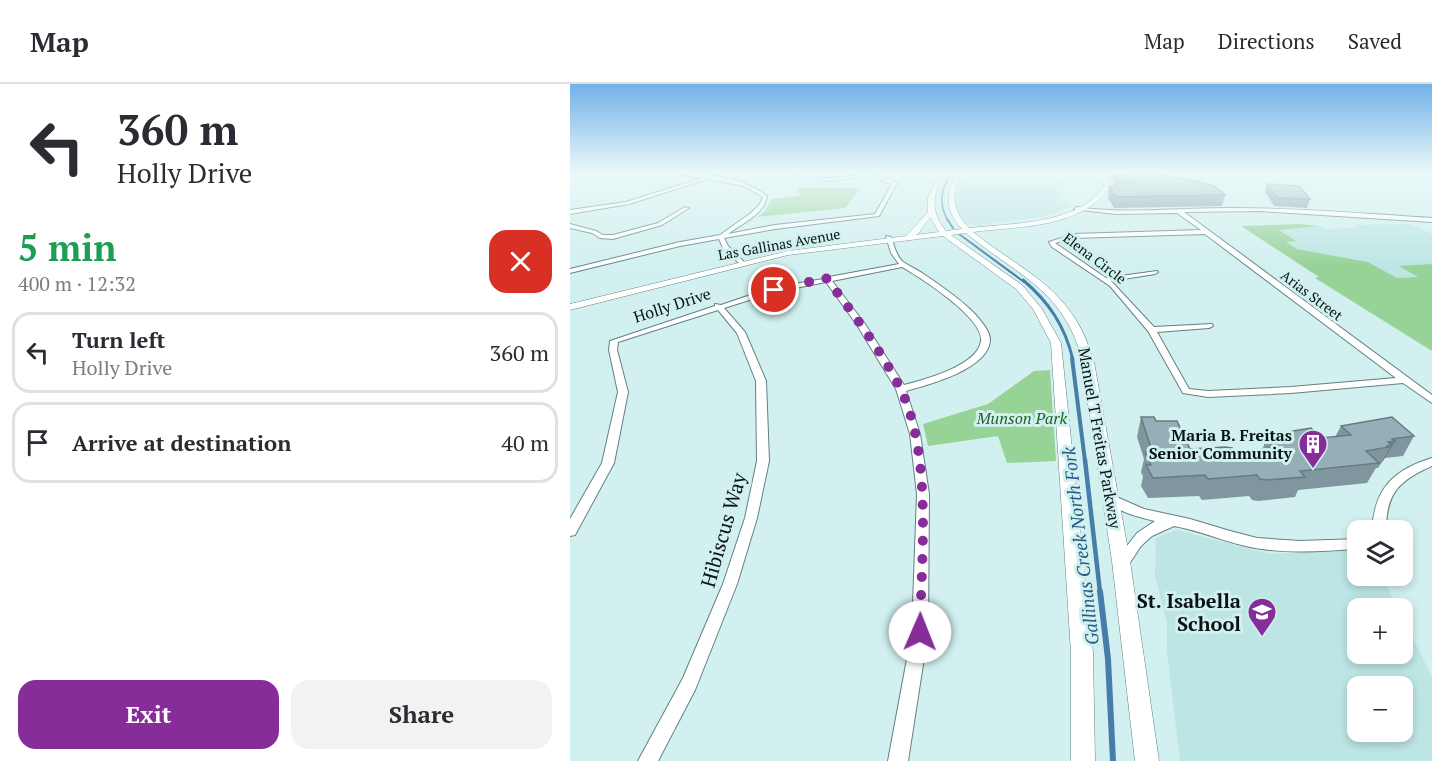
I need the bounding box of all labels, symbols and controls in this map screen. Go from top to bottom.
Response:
text: Map [30,23,89,60]
text: Map [1144,27,1185,55]
text: Directions [1218,27,1315,55]
text: Saved [1348,27,1402,55]
text: 360 m [117,101,238,157]
icon: left [18,108,96,186]
text: Holly Drive [117,155,252,191]
text: 5 min [18,224,116,271]
street label: Las Gallinas Avenue [716,224,842,264]
street label: Elena Circle [1060,228,1130,288]
button: close [489,230,552,293]
pin [748,264,799,315]
street label: Arias Street [1277,265,1348,325]
text: 400 m · 12:32 [18,270,136,297]
icon: arrive [757,273,790,306]
street label: Holly Drive [630,282,714,328]
text: Turn left [72,325,165,354]
icon: left [21,336,54,369]
text: 360 m [489,338,549,367]
street label: Manuel T Freitas Parkway [1073,346,1127,531]
text: Holly Drive [72,354,172,381]
park label: Munson Park [976,407,1067,429]
place label: Maria B. Freitas Senior Community [1149,424,1293,464]
icon: arrive [21,426,54,459]
text: Arrive at destination [72,428,291,457]
text: 40 m [501,428,549,457]
building icon: Maria B. Freitas Senior Community [1297,428,1329,470]
water label: Gallinas Creek North Fork [1056,445,1104,647]
street label: Hibiscus Way [694,469,752,590]
map controls [1347,520,1413,742]
button: layers [1347,520,1413,586]
place label: St. Isabella School [1137,587,1241,637]
school or university icon: St. Isabella School [1246,596,1278,638]
button: + [1347,598,1413,664]
position arrow [888,600,952,664]
button: − [1347,676,1413,742]
button: Exit [18,680,279,749]
button: Share [291,680,552,749]

